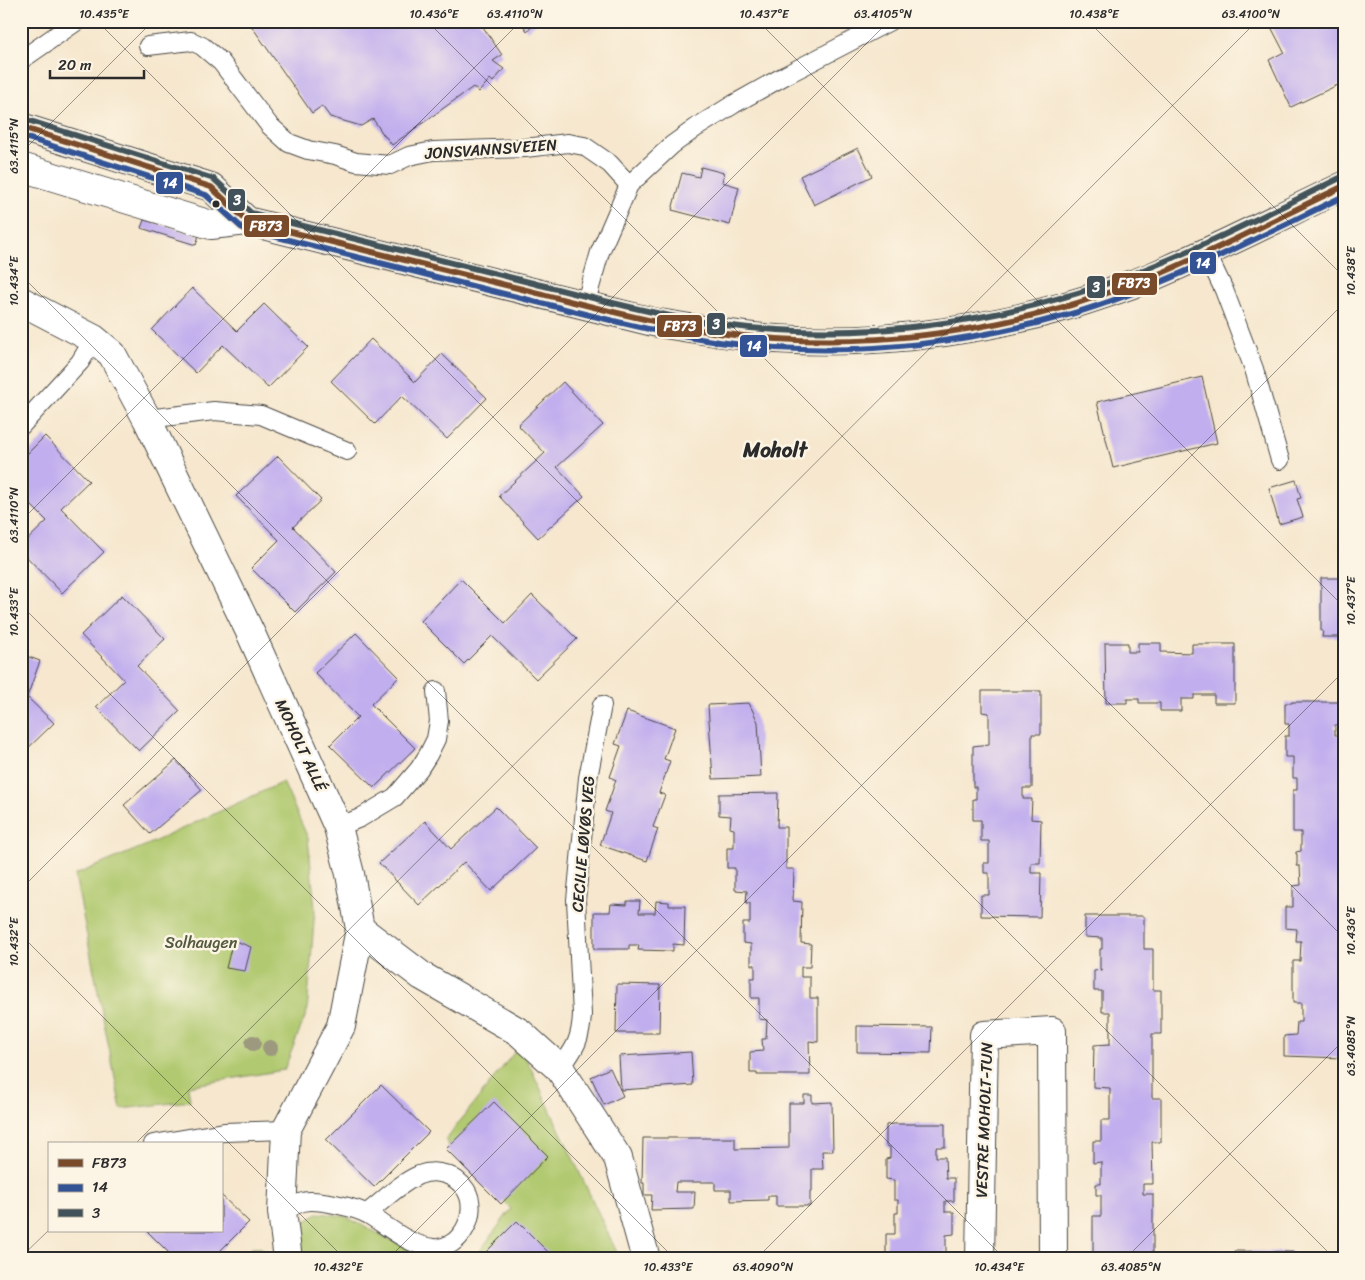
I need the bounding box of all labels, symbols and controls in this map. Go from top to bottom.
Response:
text: 10.435°E [79,3,130,25]
text: 10.436°E [409,3,460,25]
text: 63.4110°N [487,3,544,25]
text: 10.437°E [739,3,790,25]
text: 63.4105°N [854,3,913,25]
text: 10.438°E [1069,3,1120,25]
text: 63.4100°N [1222,3,1281,25]
scale bar [50,48,144,80]
text: 20 m [58,52,92,78]
text: 63.4115°N [3,118,25,174]
street label: JONSVANNSVEIEN [423,130,558,168]
line badge: 14 [155,171,184,195]
text: 14 [163,171,178,196]
line badge: 3 [227,188,246,212]
text: 3 [232,188,241,213]
unlabelled marker [211,199,221,209]
line badge: FB73 [243,214,290,238]
text: FB73 [249,214,282,239]
text: 10.438°E [1340,245,1362,296]
line badge: 14 [1189,251,1217,275]
text: 14 [1196,251,1211,276]
text: 10.434°E [3,255,25,306]
text: FB73 [1117,271,1150,296]
line badge: FB73 [1111,272,1158,296]
line badge: 3 [1086,275,1106,299]
text: 3 [1091,275,1100,300]
line badge: 3 [706,312,726,336]
text: 3 [711,312,720,337]
line badge: FB73 [656,314,703,338]
text: FB73 [663,314,696,339]
line badge: 14 [739,334,768,358]
text: 14 [747,334,762,359]
district label: Moholt [742,431,808,469]
text: 63.4110°N [3,486,25,543]
text: 10.437°E [1340,575,1362,626]
text: 10.433°E [3,586,25,636]
street label: MOHOLT ALLÉ [267,694,336,797]
street label: CECILIE LØVØS VEG [563,775,603,913]
text: 10.436°E [1340,905,1362,956]
text: 10.432°E [3,916,25,967]
park label: Solhaugen [165,928,238,957]
text: 63.4085°N [1340,1015,1362,1076]
street label: VESTRE MOHOLT-TUN [967,1042,1001,1198]
legend [48,1142,222,1232]
text: FB73 [92,1150,127,1176]
text: 14 [92,1174,108,1200]
text: 3 [92,1200,100,1226]
text: 10.432°E [313,1256,364,1278]
text: 10.433°E [644,1256,694,1278]
text: 63.4090°N [733,1256,794,1278]
text: 10.434°E [974,1256,1025,1278]
text: 63.4085°N [1101,1256,1162,1278]

